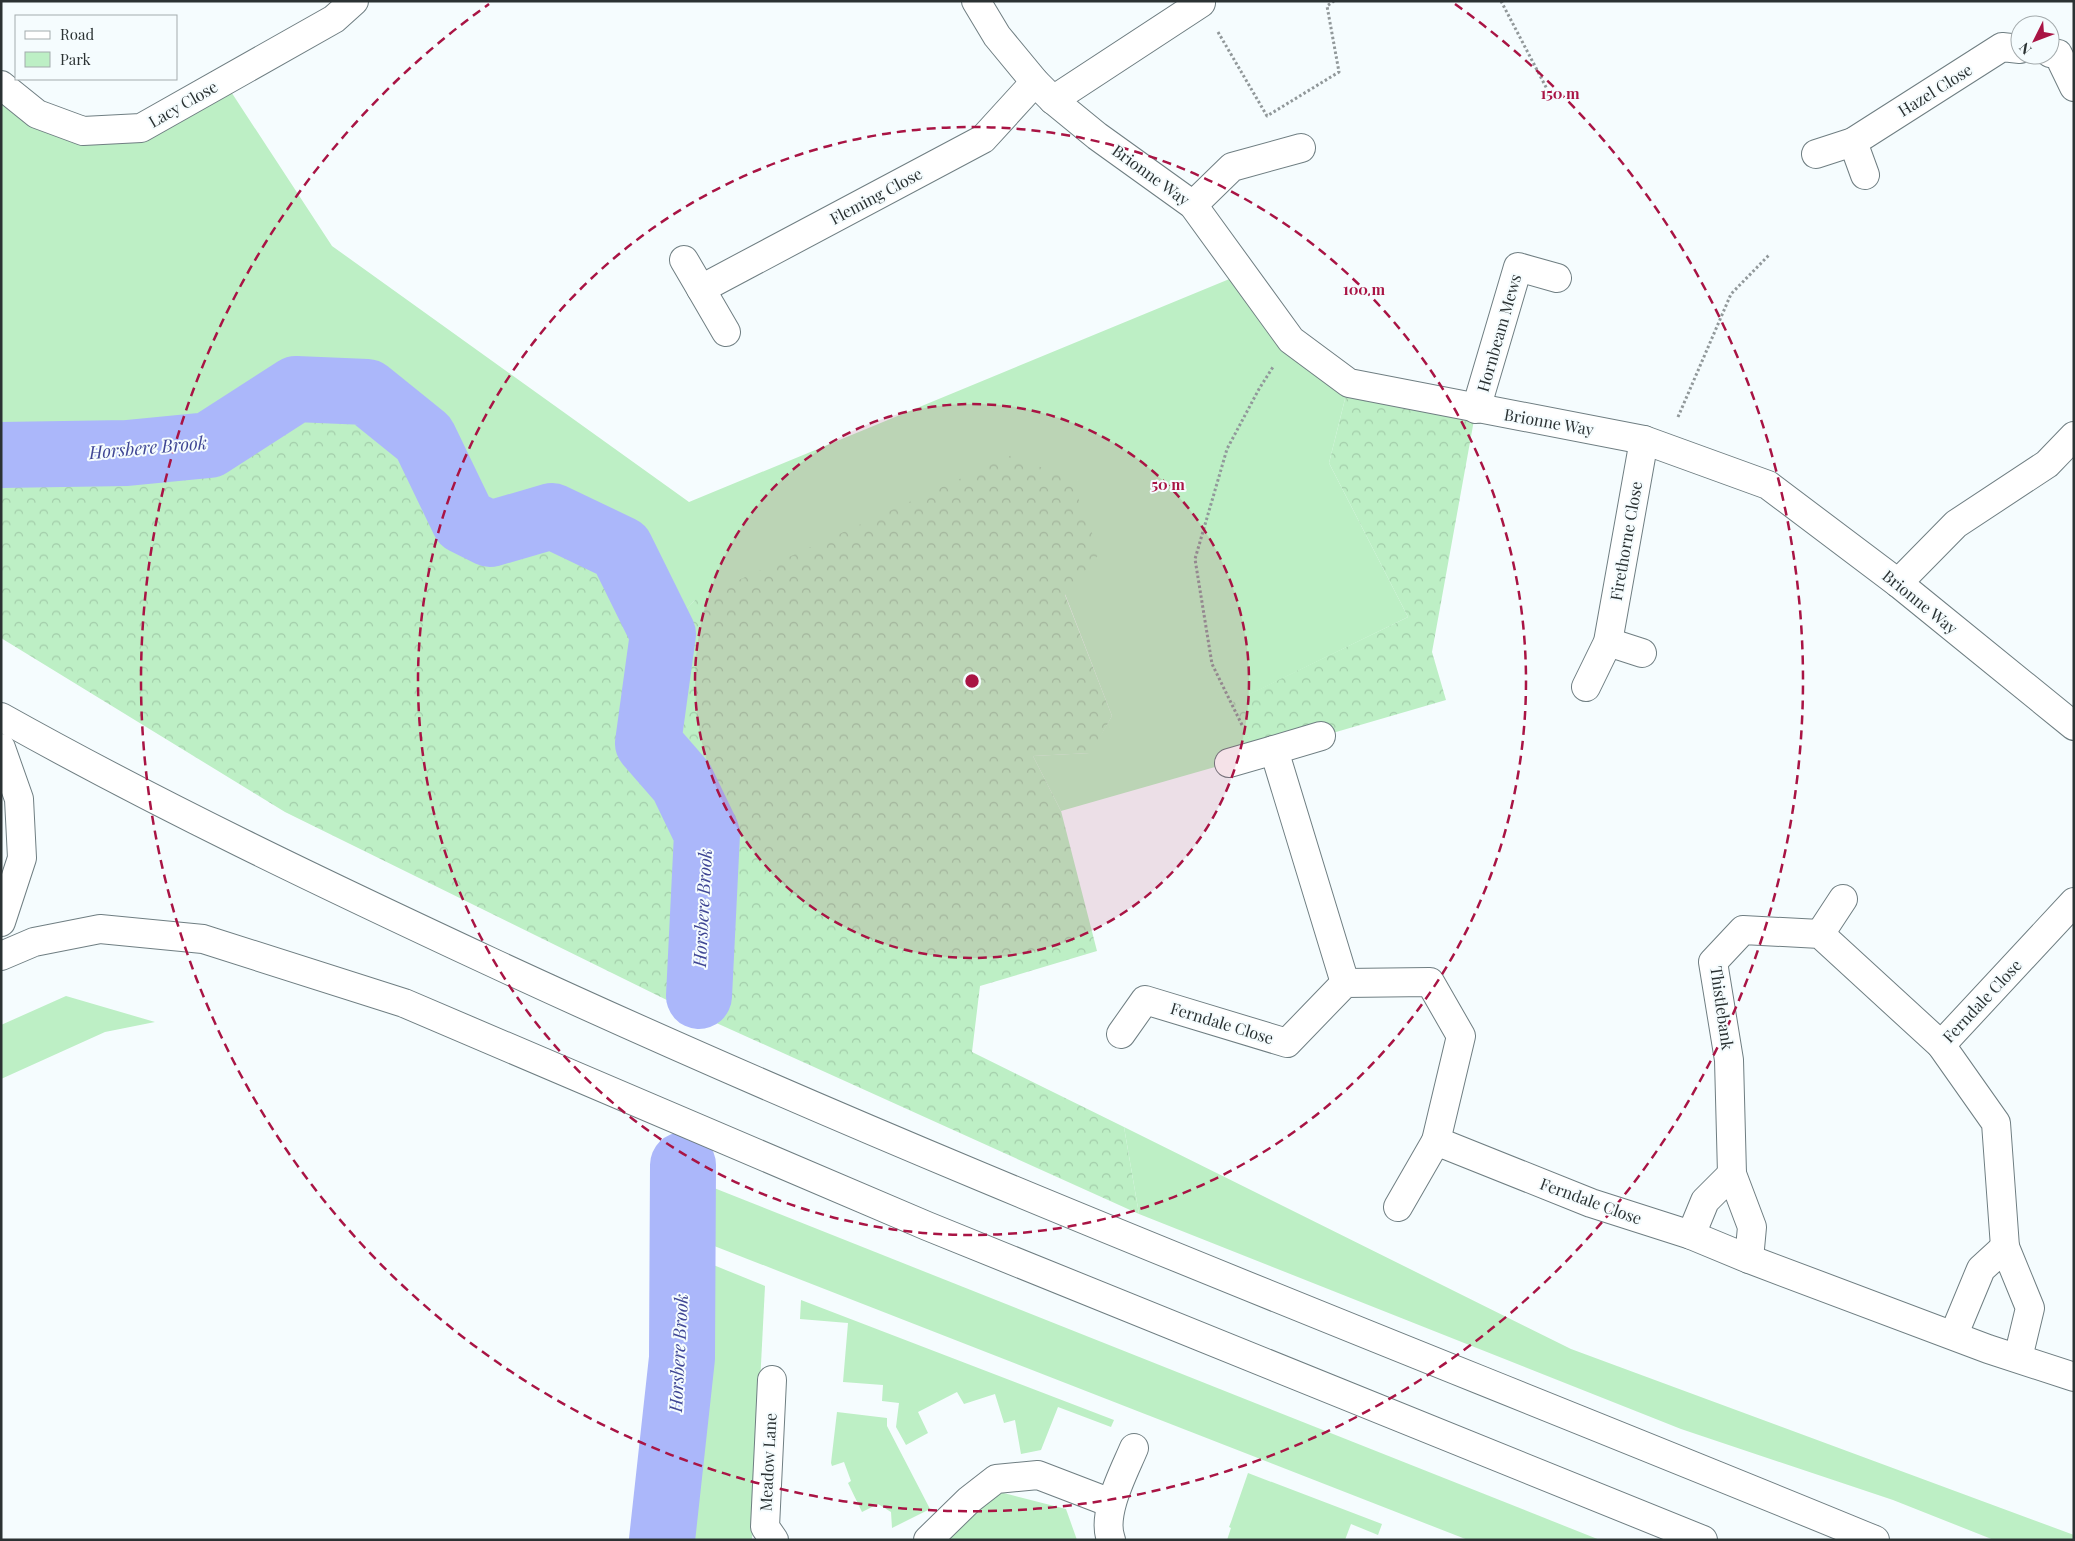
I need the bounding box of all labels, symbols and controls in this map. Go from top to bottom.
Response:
legend [15,15,178,80]
north arrow [2010,15,2060,65]
text: Road [60,24,94,44]
text: N [2015,39,2035,59]
text: Park [60,49,92,69]
street label: Hazel Close [1894,58,1976,121]
street label: Lacy Close [144,75,221,132]
text: 150 m [1540,83,1580,103]
street label: Brionne Way [1108,139,1194,210]
street label: Fleming Close [826,162,926,229]
street label: Hornbeam Mews [1472,272,1525,394]
text: 100 m [1343,279,1386,299]
street label: Brionne Way [1503,403,1596,440]
water label: Horsbere Brook [87,430,208,464]
text: 50 m [1151,474,1185,494]
street label: Firethorne Close [1605,480,1646,602]
street label: Brionne Way [1878,565,1962,638]
centre of rings [963,672,981,690]
water label: Horsbere Brook [687,848,717,969]
street label: Ferndale Close [1938,954,2026,1047]
street label: Thistlebank [1706,965,1739,1051]
street label: Ferndale Close [1168,997,1276,1048]
street label: Ferndale Close [1537,1172,1645,1229]
water label: Horsbere Brook [663,1293,693,1414]
street label: Meadow Lane [754,1412,781,1512]

